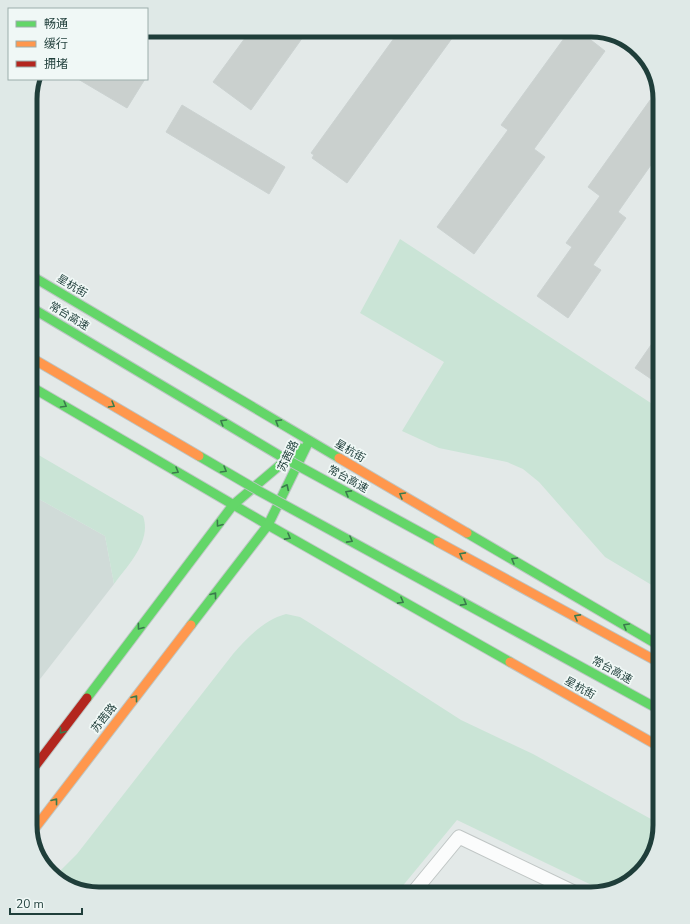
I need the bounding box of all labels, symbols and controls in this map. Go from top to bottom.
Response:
legend [8,8,148,80]
text: 畅通 [44,16,68,32]
text: 缓行 [44,36,68,52]
text: 拥堵 [44,56,68,72]
street label: 星杭街 [54,271,90,301]
street label: 常台高速 [46,298,92,334]
one-way arrow [108,400,115,407]
one-way arrow [60,401,67,408]
one-way arrow [220,419,227,426]
one-way arrow [275,419,282,426]
street label: 星杭街 [332,436,368,466]
street label: 苏茜路 [274,438,302,474]
street label: 常台高速 [325,462,371,496]
one-way arrow [220,466,228,473]
one-way arrow [172,467,179,474]
one-way arrow [281,484,289,492]
one-way arrow [345,490,352,498]
one-way arrow [399,492,406,499]
one-way arrow [217,519,224,526]
one-way arrow [284,532,291,539]
one-way arrow [346,536,353,543]
one-way arrow [459,552,467,560]
one-way arrow [511,558,518,565]
one-way arrow [209,592,216,599]
one-way arrow [397,596,404,603]
one-way arrow [460,598,467,605]
one-way arrow [573,615,581,622]
one-way arrow [138,623,145,630]
one-way arrow [623,623,630,630]
street label: 常台高速 [589,653,635,687]
street label: 星杭街 [562,673,598,703]
one-way arrow [130,695,137,702]
street label: 苏茜路 [88,700,120,736]
one-way arrow [60,726,67,733]
one-way arrow [51,798,58,805]
scale bar [10,890,82,916]
text: 20 m [16,896,44,912]

